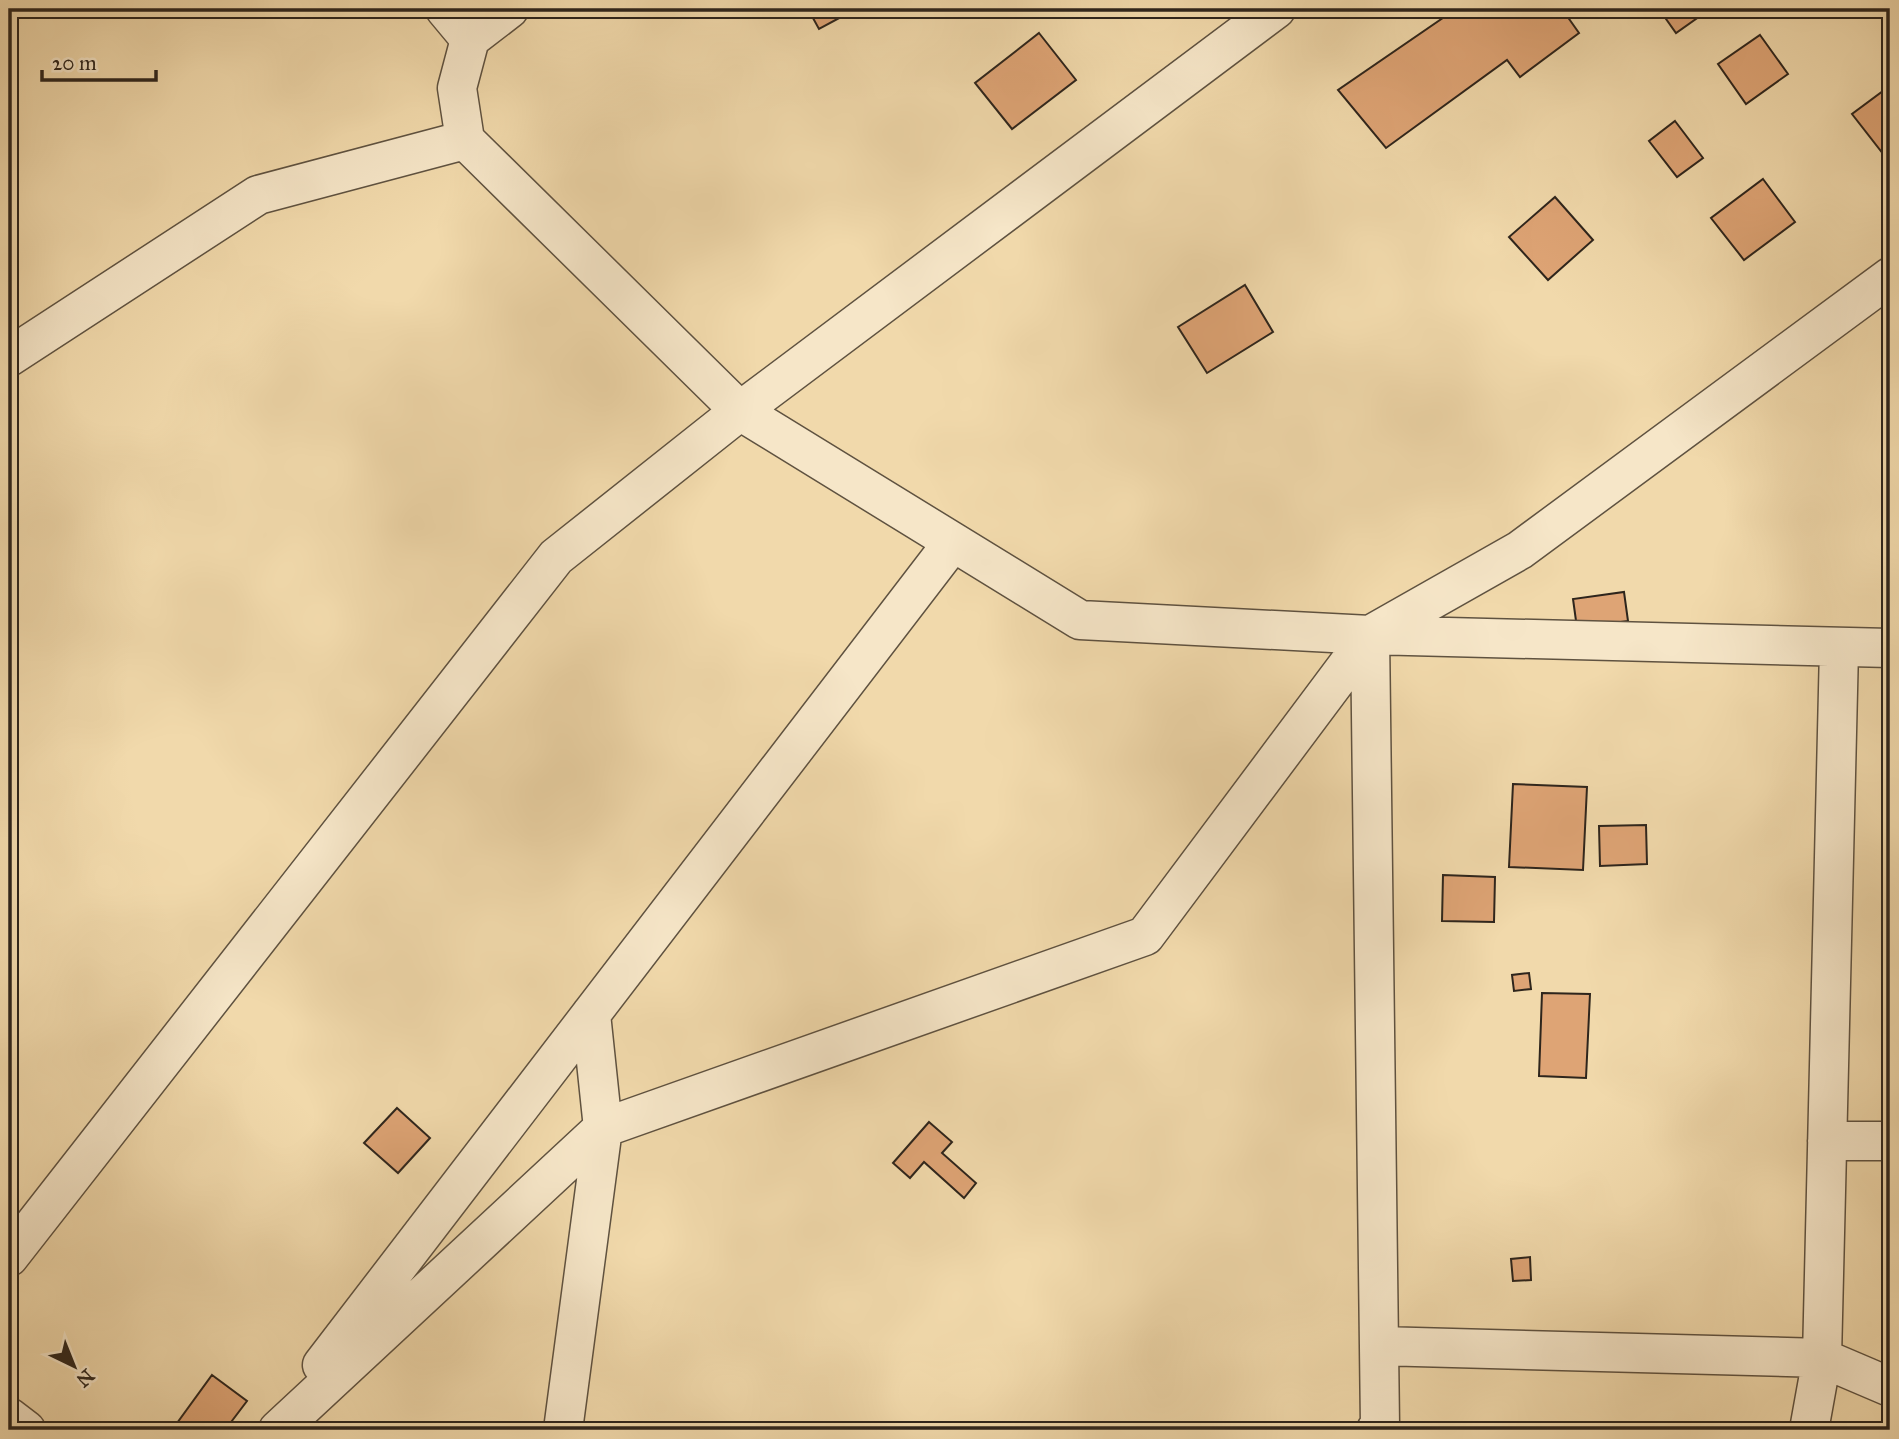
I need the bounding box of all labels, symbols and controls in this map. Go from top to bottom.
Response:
scale bar [42,38,156,82]
text: 20 m [52,50,97,76]
north arrow [38,1330,108,1400]
text: N [72,1364,99,1392]

